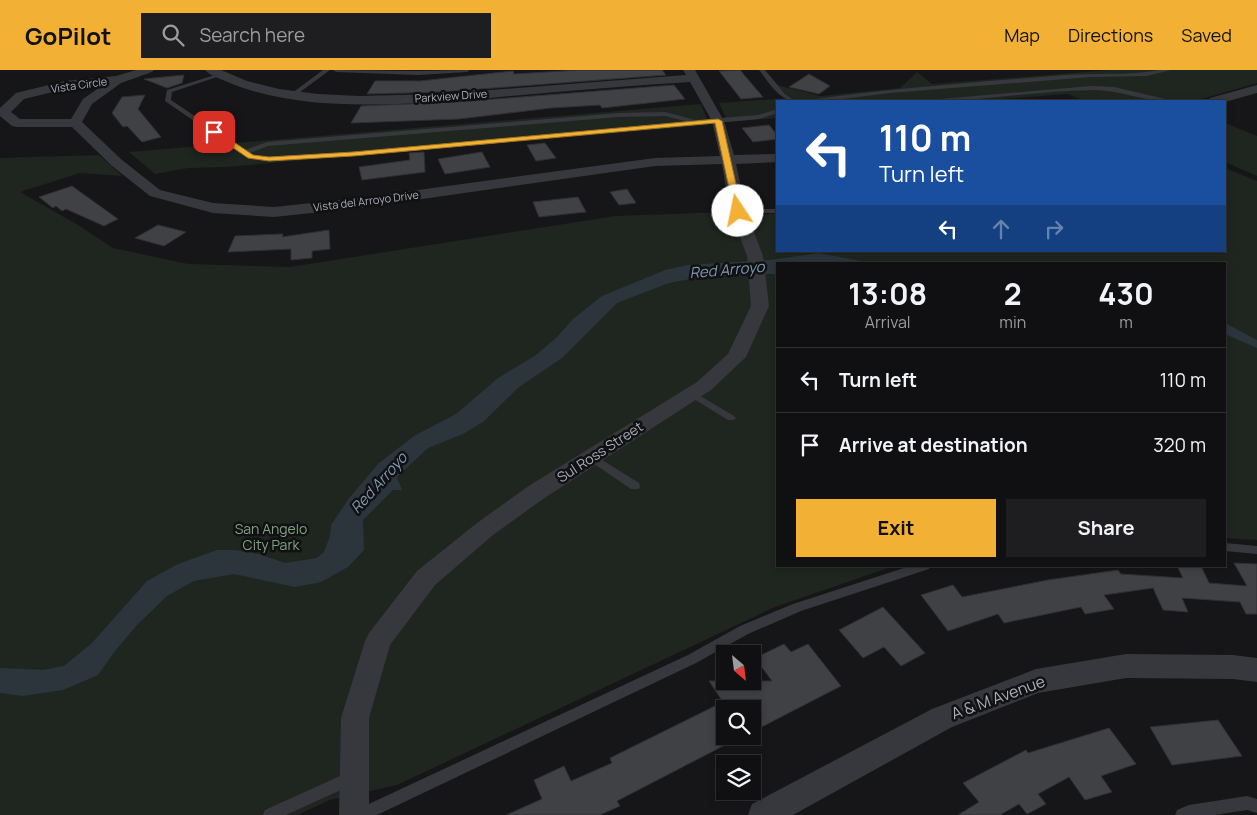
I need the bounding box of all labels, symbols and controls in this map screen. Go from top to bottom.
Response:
search box [141,13,491,58]
text: GoPilot [25,19,111,52]
icon: search [159,21,187,49]
text: Search here [199,22,305,48]
text: Map [1004,23,1040,47]
text: Directions [1068,23,1153,47]
text: Saved [1181,23,1232,47]
street label: Vista Circle [50,73,109,96]
street label: Parkview Drive [414,85,488,106]
pin [193,111,235,153]
text: 110 m [879,114,971,162]
icon: arrive [200,118,228,146]
icon: left [796,120,861,185]
text: Turn left [879,159,964,189]
position arrow [711,184,763,236]
street label: Vista del Arroyo Drive [312,187,420,214]
icon: left [934,215,962,243]
icon: ahead [987,215,1015,243]
icon: right [1040,215,1068,243]
water label: Red Arroyo [689,256,767,283]
text: 13:08 [848,273,927,314]
text: 2 [1004,273,1022,314]
text: 430 [1098,273,1154,314]
text: Arrival [865,311,911,333]
text: min [999,311,1026,333]
text: m [1119,311,1133,333]
icon: left [796,366,824,394]
text: Turn left [839,367,917,393]
text: 110 m [1160,367,1206,393]
street label: Sul Ross Street [553,417,647,486]
icon: arrive [796,431,824,459]
text: Arrive at destination [839,432,1028,458]
text: 320 m [1153,432,1206,458]
water label: Red Arroyo [346,447,412,518]
button: Exit [796,499,996,557]
button: Share [1006,499,1206,557]
park label: San Angelo City Park [235,519,307,554]
north arrow [716,645,761,690]
map controls [716,645,761,800]
street label: A & M Avenue [948,670,1048,724]
button: search [716,700,761,745]
button: layers [716,755,761,800]

